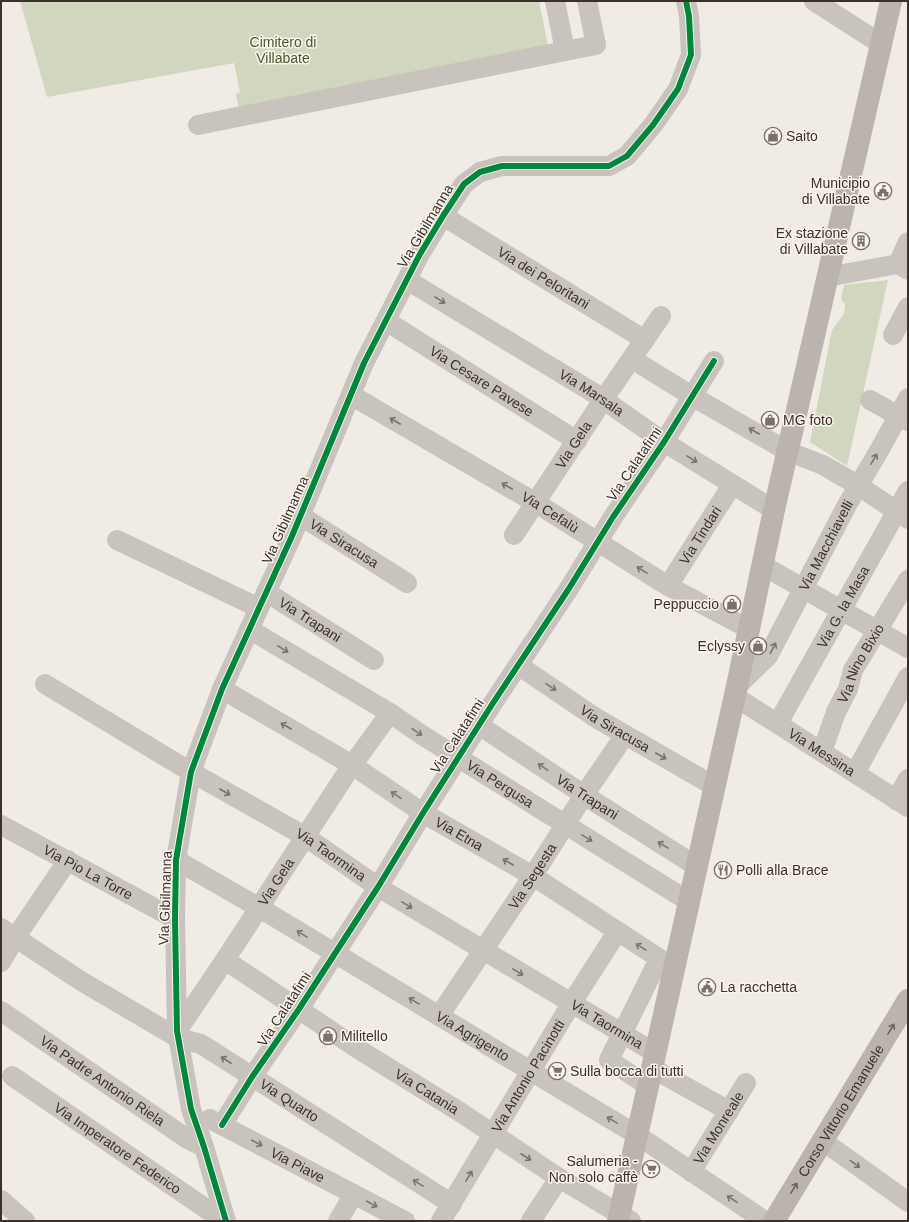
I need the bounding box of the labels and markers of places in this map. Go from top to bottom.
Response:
shop icon: Saito [763,126,783,146]
place label: Saito [786,128,818,144]
place label: Municipio di Villabate [802,175,870,207]
public building icon: Municipio di Villabate [873,181,893,201]
place label: Ex stazione di Villabate [776,225,848,257]
building icon: Ex stazione di Villabate [851,231,871,251]
shop icon: MG foto [760,410,780,430]
place label: MG foto [783,412,833,428]
shop icon: Peppuccio [722,594,742,614]
place label: Peppuccio [654,596,719,612]
shop icon: Eclyssy [748,636,768,656]
place label: Eclyssy [698,638,745,654]
restaurant icon: Polli alla Brace [713,860,733,880]
place label: Polli alla Brace [736,862,829,878]
public building icon: La racchetta [697,977,717,997]
place label: La racchetta [720,979,797,995]
shop icon: Militello [318,1026,338,1046]
place label: Militello [341,1028,388,1044]
supermarket icon: Sulla bocca di tutti [547,1061,567,1081]
place label: Sulla bocca di tutti [570,1063,684,1079]
place label: Salumeria - Non solo caffè [549,1153,638,1185]
supermarket icon: Salumeria - Non solo caffè [641,1159,661,1179]

